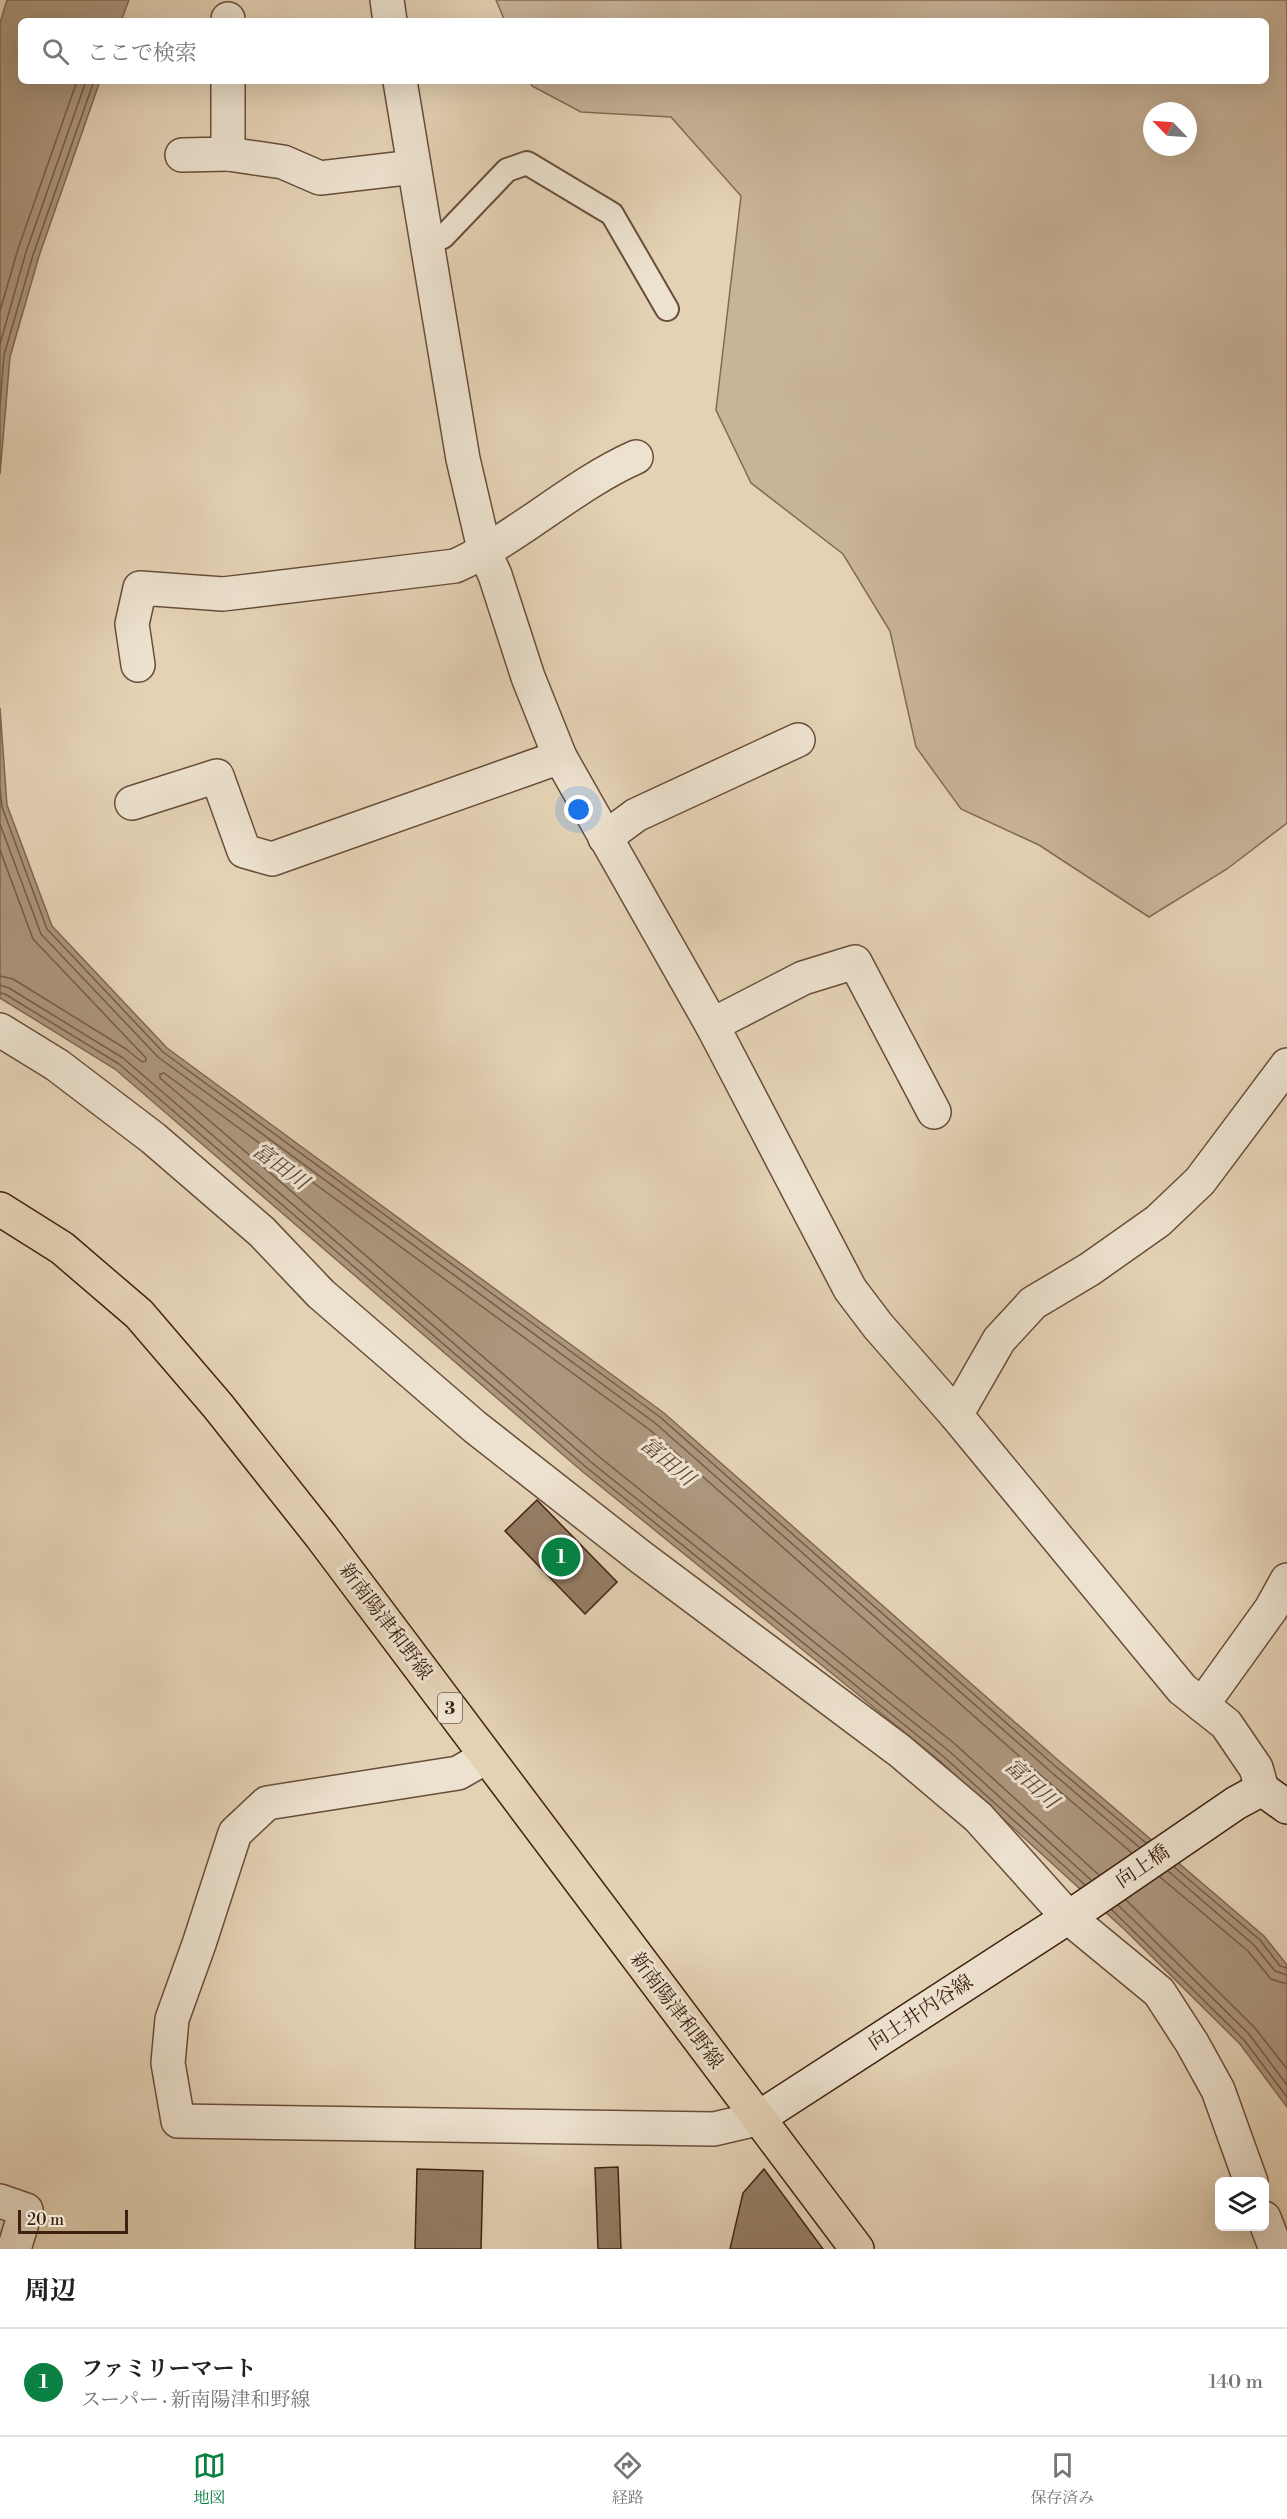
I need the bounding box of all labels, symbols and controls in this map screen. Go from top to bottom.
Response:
search box [18,18,1269,84]
icon: search [39,35,72,68]
text: ここで検索 [87,40,197,67]
north arrow [1143,102,1197,156]
your location [564,795,593,824]
water label: 富田川 [247,1138,315,1197]
water label: 富田川 [635,1432,701,1493]
pin: 1 [542,1534,580,1580]
street label: 新南陽津和野線 [333,1559,437,1685]
road number: 3 [438,1693,462,1723]
water label: 富田川 [999,1753,1065,1816]
street label: 向上橋 [1111,1840,1175,1894]
street label: 新南陽津和野線 [624,1948,728,2074]
street label: 向土井内谷線 [864,1970,978,2056]
map controls [1215,2177,1269,2231]
button: layers [1215,2177,1269,2231]
scale bar [18,2207,128,2234]
text: 20 m [27,2210,64,2230]
text: 周辺 [24,2275,76,2307]
text: ファミリーマート [81,2356,257,2383]
text: 1 [39,2370,48,2395]
text: 140 m [1208,2370,1263,2395]
text: スーパー · 新南陽津和野線 [81,2388,311,2413]
tab: 地図 [193,2449,226,2508]
tab: 経路 [611,2449,644,2508]
tab: 保存済み [1030,2449,1094,2508]

